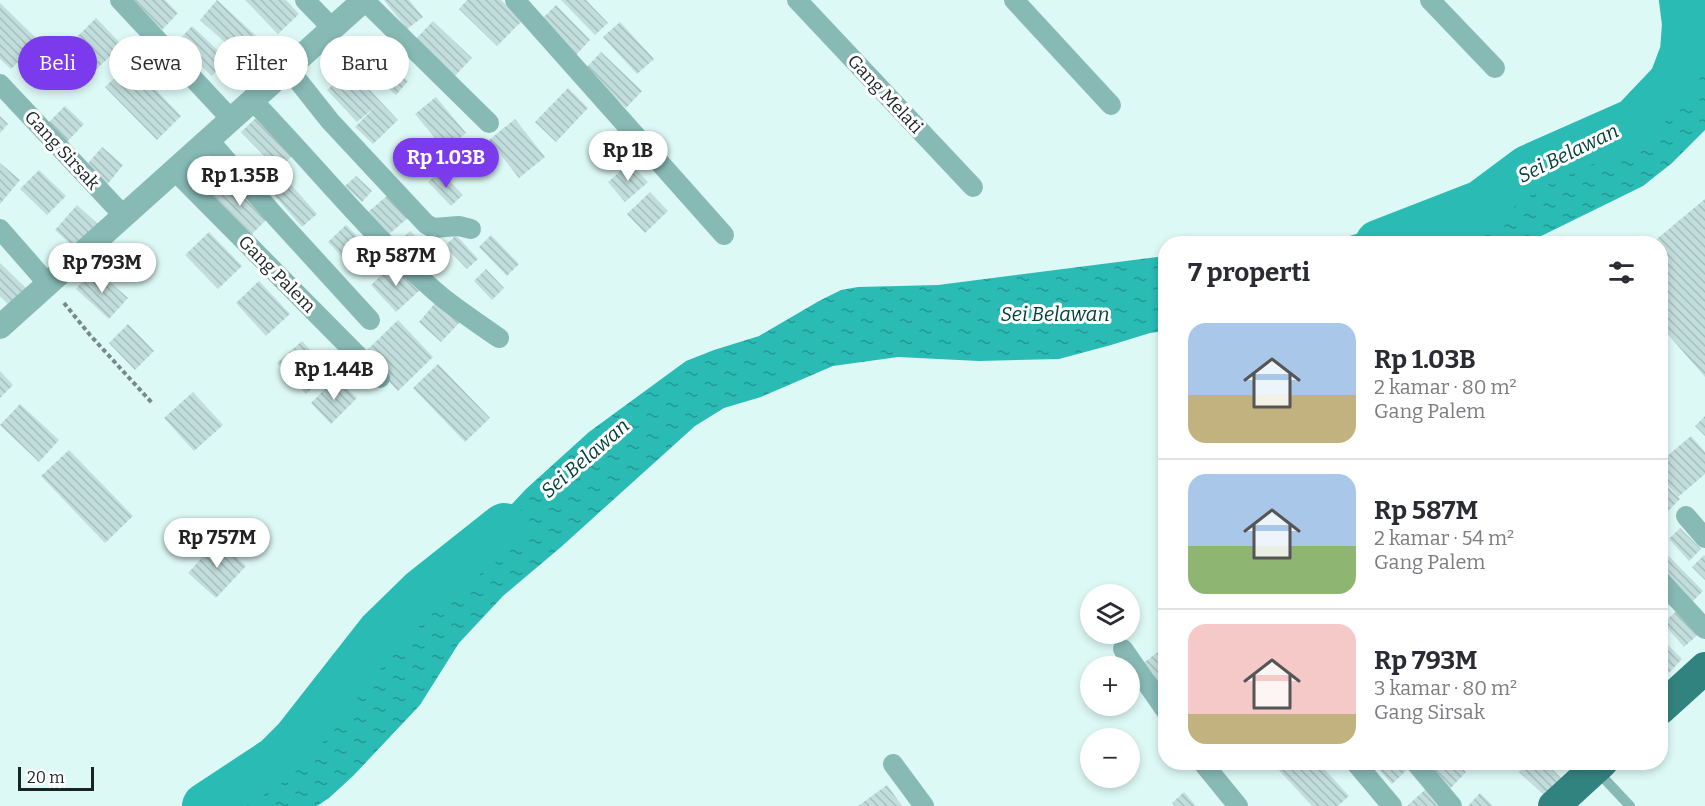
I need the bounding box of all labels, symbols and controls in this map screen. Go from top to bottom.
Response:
chip: Beli [18,36,97,90]
chip: Sewa [109,36,202,90]
chip: Filter [214,36,308,90]
chip: Baru [320,36,409,90]
street label: Gang Melati [843,50,927,138]
street label: Gang Sirsak [20,106,105,195]
water label: Sei Belawan [1514,118,1622,188]
pin: Rp 1B [586,131,670,182]
pin: Rp 1.03B [384,138,508,189]
text: Rp 1B [603,138,653,162]
text: Rp 1.03B [407,145,485,169]
pin: Rp 1.35B [178,156,302,207]
text: Rp 1.35B [201,163,279,187]
street label: Gang Palem [234,231,320,317]
pin: Rp 587M [341,236,451,287]
pin: Rp 793M [47,243,157,294]
text: Rp 587M [356,243,436,267]
text: Rp 793M [62,250,142,274]
icon: filters [1605,256,1638,289]
text: 7 properti [1188,257,1310,288]
water label: Sei Belawan [1001,302,1109,326]
text: Rp 1.03B [1374,344,1476,375]
icon: home [1236,347,1308,419]
pin: Rp 1.44B [272,350,396,401]
text: Rp 1.44B [294,357,374,381]
text: 2 kamar · 80 m² [1374,375,1517,399]
text: Gang Palem [1374,399,1485,423]
water label: Sei Belawan [536,413,634,503]
text: Rp 587M [1374,495,1478,526]
icon: home [1236,498,1308,570]
pin: Rp 757M [162,518,272,569]
text: Rp 757M [178,525,256,549]
text: 2 kamar · 54 m² [1374,526,1514,550]
text: Gang Palem [1374,550,1485,574]
map controls [1080,584,1140,788]
button: layers [1080,584,1140,644]
text: Rp 793M [1374,645,1477,676]
icon: home [1236,648,1308,720]
button: + [1080,656,1140,716]
text: 3 kamar · 80 m² [1374,676,1517,700]
text: Gang Sirsak [1374,700,1485,724]
button: − [1080,728,1140,788]
scale bar [18,764,94,792]
text: 20 m [27,768,64,787]

